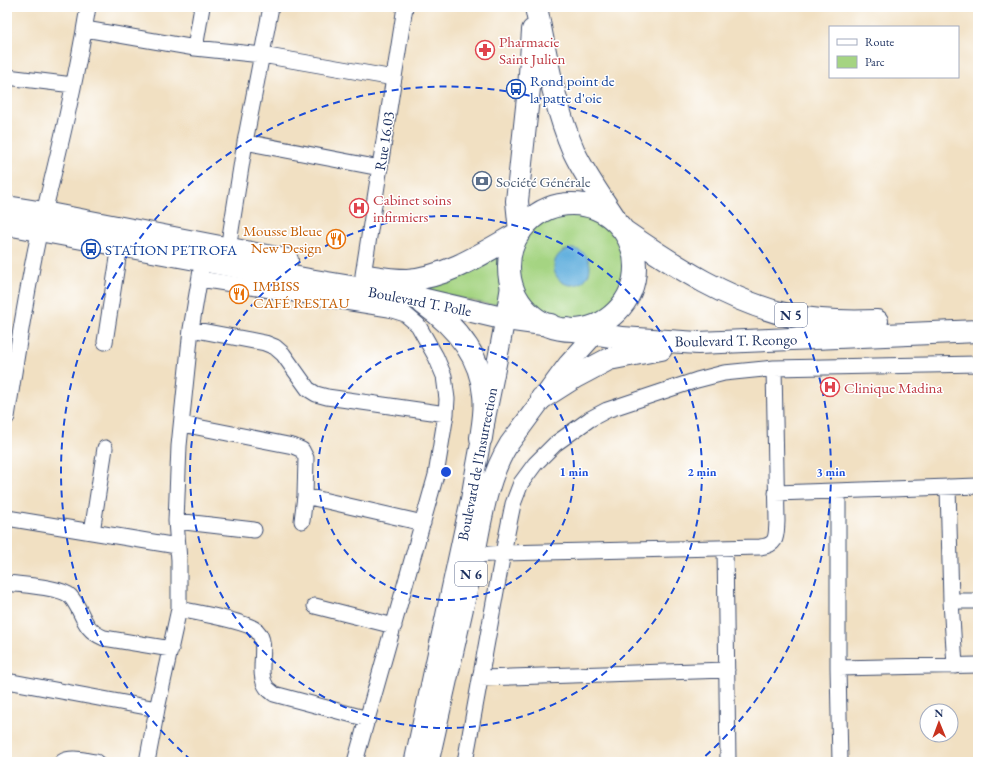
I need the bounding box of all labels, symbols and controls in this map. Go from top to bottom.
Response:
legend [829,26,959,78]
place label: Pharmacie Saint Julien [499,32,565,68]
text: Route [865,34,895,50]
pharmacy icon: Pharmacie Saint Julien [474,39,496,61]
text: Parc [865,54,885,70]
place label: Rond point de la patte d'oie [530,71,615,107]
bus stop icon: Rond point de la patte d'oie [505,78,527,100]
street label: Rue 16.03 [370,110,398,172]
bank icon: Société Générale [471,170,493,192]
place label: Société Générale [496,172,591,191]
place label: Cabinet soins infirmiers [373,190,451,226]
hospital icon: Cabinet soins infirmiers [348,197,370,219]
place label: Mousse Bleue New Design [243,221,322,257]
restaurant icon: Mousse Bleue New Design [325,228,347,250]
bus stop icon: STATION PETROFA [80,238,102,260]
place label: STATION PETROFA [105,240,238,259]
place label: IMBISS CAFÉ RESTAU [253,276,350,312]
street label: Boulevard T. Polle [367,282,473,320]
restaurant icon: IMBISS CAFÉ RESTAU [228,283,250,305]
road number: N 5 [775,303,807,327]
street label: Boulevard T. Reongo [675,329,797,351]
hospital icon: Clinique Madina [819,376,841,398]
place label: Clinique Madina [844,378,942,397]
street label: Boulevard de l'Insurrection [453,386,501,542]
text: 1 min [559,464,589,480]
text: 2 min [687,464,717,480]
text: 3 min [816,464,846,480]
centre of rings [439,465,453,479]
road number: N 6 [455,562,487,586]
north arrow [919,703,959,743]
text: N [934,706,943,720]

